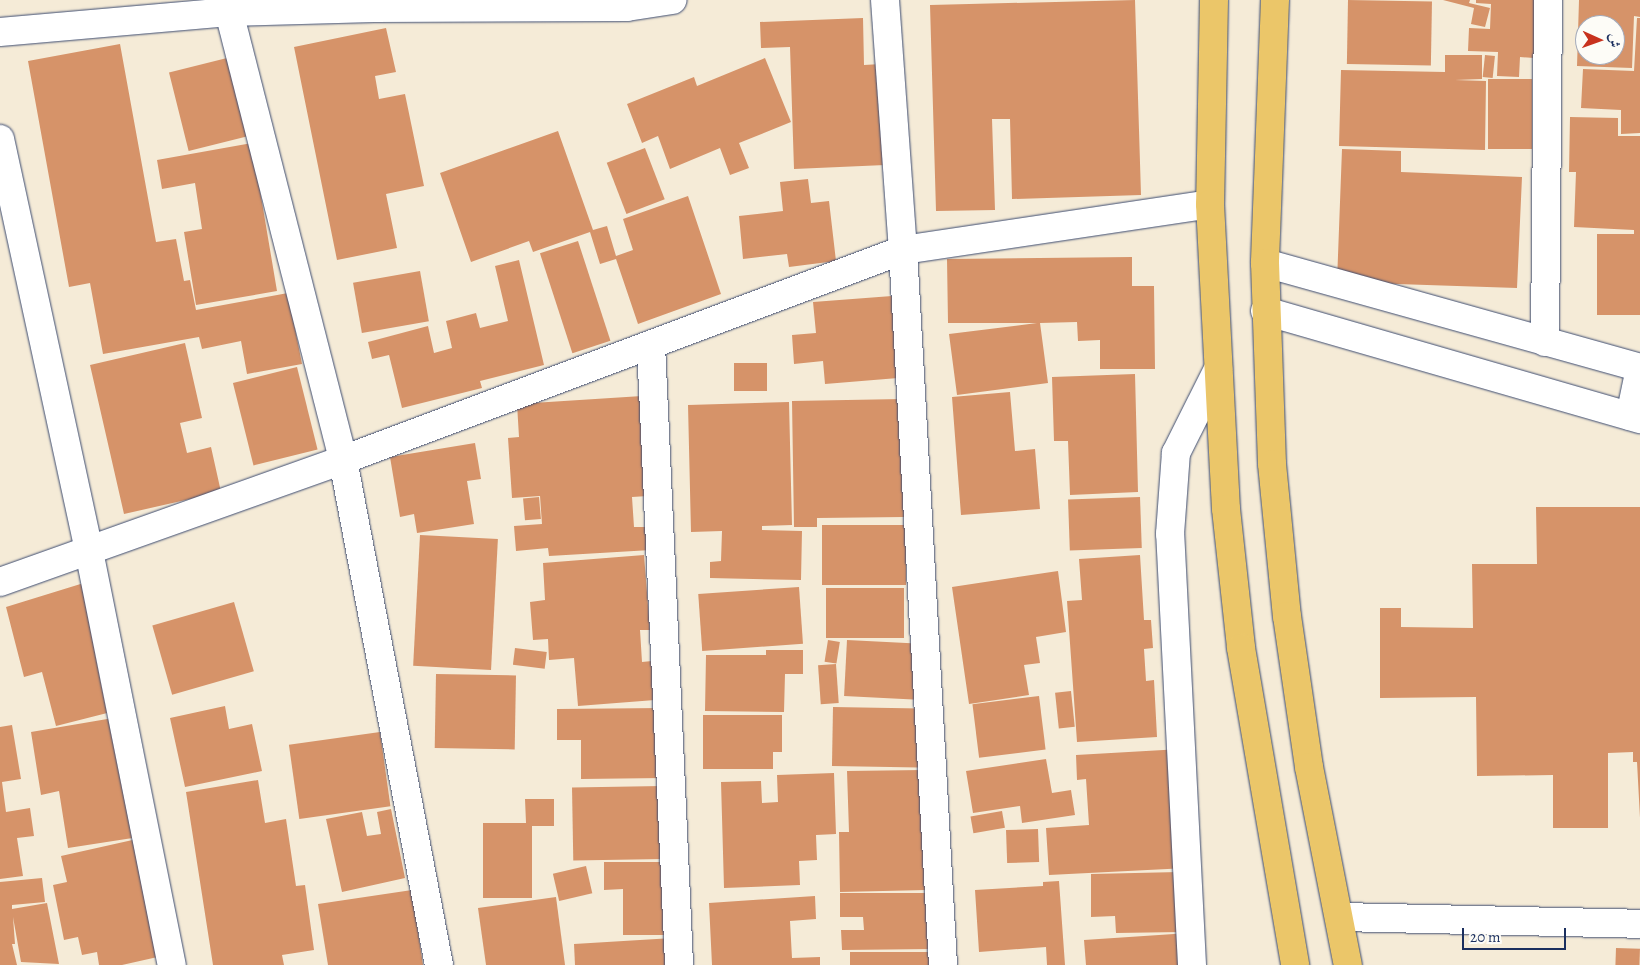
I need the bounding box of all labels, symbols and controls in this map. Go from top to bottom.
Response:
north arrow [1575,15,1625,65]
text: ش [1605,33,1624,48]
scale bar [1465,918,1569,950]
text: 20 m [1470,927,1501,947]

